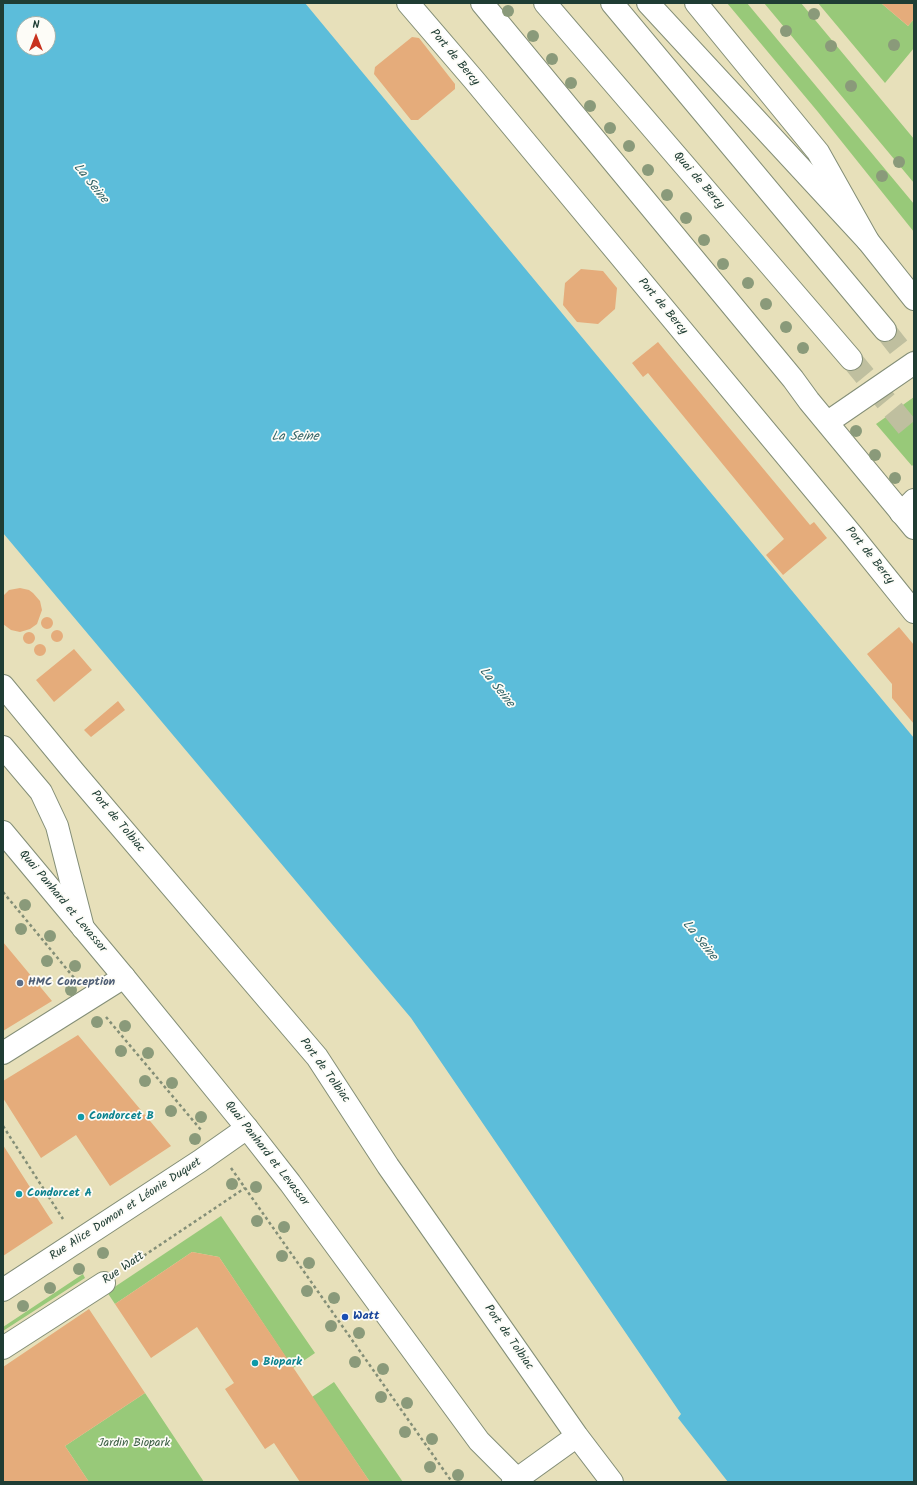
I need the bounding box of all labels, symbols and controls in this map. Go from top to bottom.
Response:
north arrow [16,16,56,56]
text: N [33,16,39,34]
street label: Port de Bercy [426,27,482,89]
street label: Quai de Bercy [669,150,727,212]
water label: La Seine [69,161,111,207]
street label: Port de Bercy [634,276,690,338]
water label: La Seine [271,430,319,446]
street label: Port de Bercy [842,524,896,588]
water label: La Seine [475,665,517,711]
street label: Port de Tolbiac [87,788,147,856]
street label: Quai Panhard et Levassor [15,848,109,956]
water label: La Seine [678,918,720,964]
place label: HMC Conception [28,976,115,990]
marker: HMC Conception [15,978,25,988]
street label: Port de Tolbiac [296,1036,352,1106]
street label: Quai Panhard et Levassor [221,1099,311,1209]
place label: Condorcet B [89,1110,154,1124]
marker: Condorcet B [76,1112,86,1122]
street label: Rue Alice Domon et Léonie Duquet [48,1156,204,1264]
place label: Condorcet A [27,1187,92,1201]
marker: Condorcet A [14,1189,24,1199]
street label: Rue Watt [100,1250,148,1288]
street label: Port de Tolbiac [480,1303,536,1373]
place label: Watt [353,1310,379,1324]
marker: Watt [340,1312,350,1322]
place label: Biopark [263,1356,302,1370]
marker: Biopark [250,1358,260,1368]
park label: Jardin Biopark [98,1437,170,1451]

